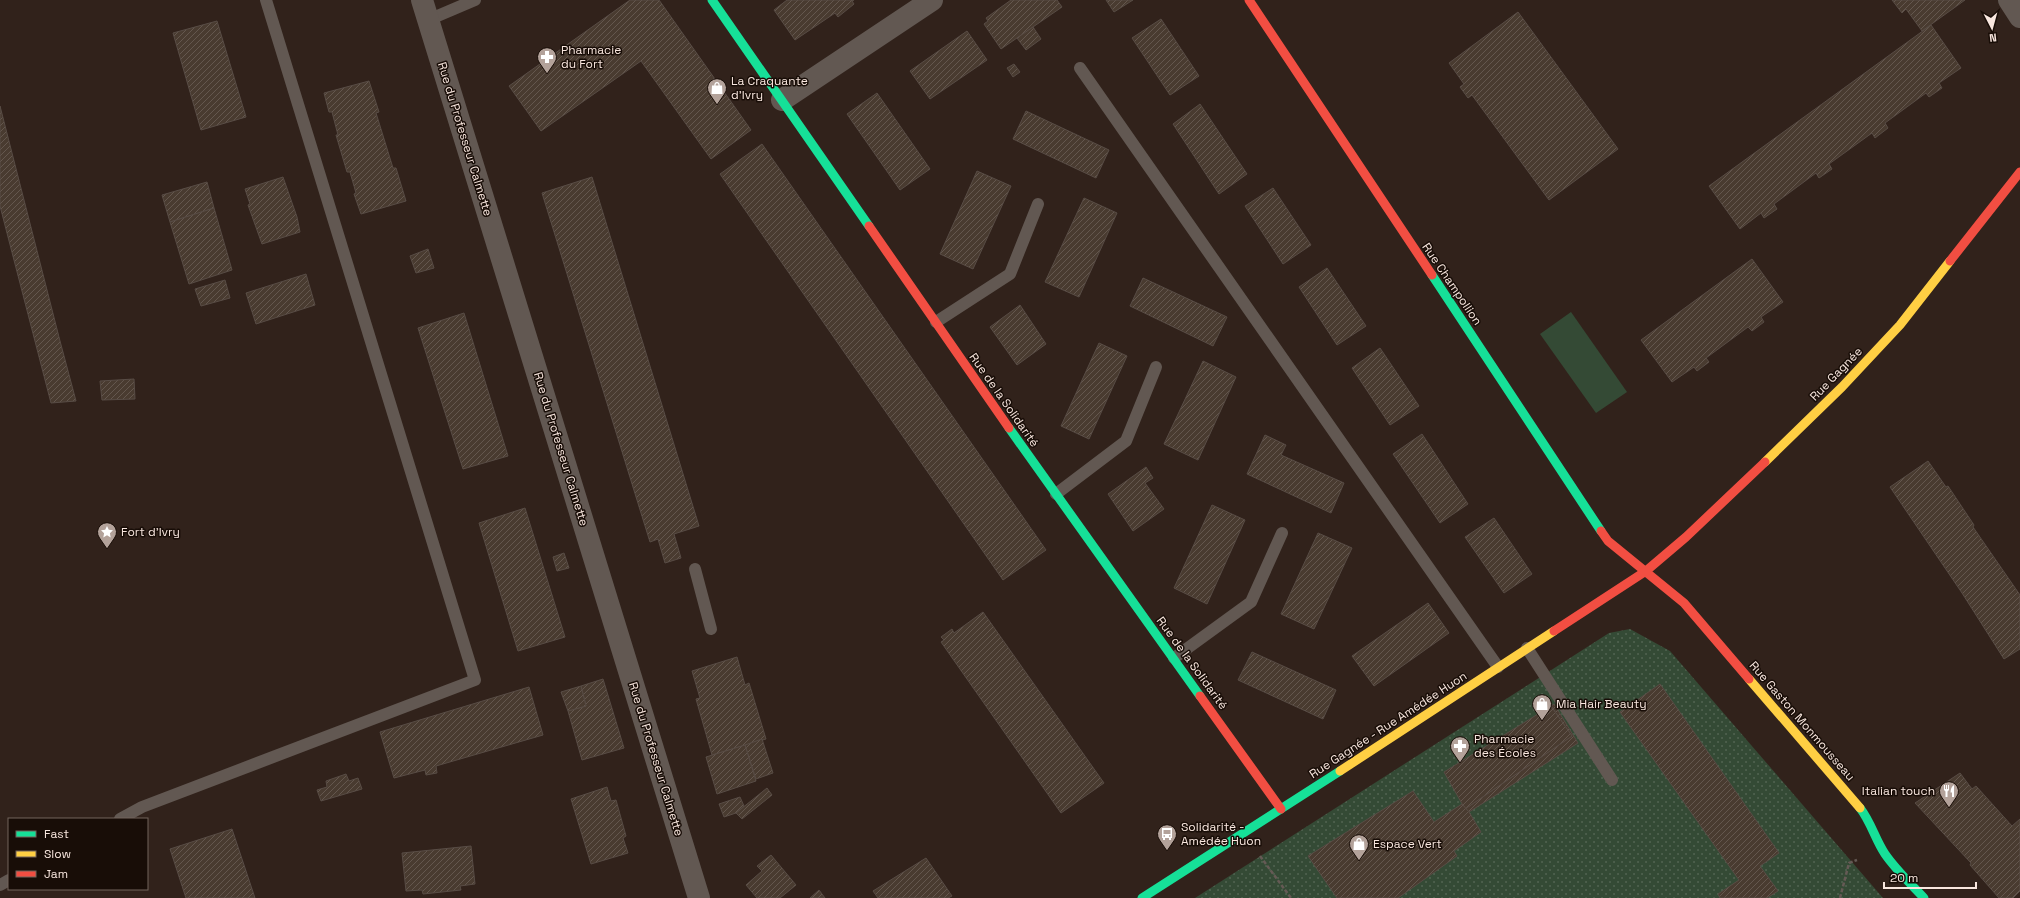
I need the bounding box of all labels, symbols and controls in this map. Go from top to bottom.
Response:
north arrow [1972,8,2012,48]
text: N [1989,31,1997,45]
place label: Pharmacie du Fort [561,42,621,72]
pharmacy icon: Pharmacie du Fort [536,46,558,74]
street label: Rue du Professeur Calmette [434,60,496,218]
place label: La Craquante d'Ivry [731,73,808,103]
shop icon: La Craquante d'Ivry [706,77,728,105]
street label: Rue Champollion [1418,240,1486,328]
street label: Rue Gagnée [1806,344,1866,404]
street label: Rue de la Solidarité [966,350,1042,450]
street label: Rue du Professeur Calmette [530,370,592,528]
place icon: Fort d'Ivry [96,521,118,549]
place label: Fort d'Ivry [121,524,180,540]
street label: Rue de la Solidarité [1153,613,1231,713]
street label: Rue Gaston Monmousseau [1746,658,1858,784]
street label: Rue Gagnée - Rue Amédée Huon [1306,668,1470,782]
street label: Rue du Professeur Calmette [625,680,687,838]
shop icon: Mia Hair Beauty [1531,693,1553,721]
place label: Mia Hair Beauty [1556,696,1647,712]
place label: Pharmacie des Écoles [1474,731,1536,761]
pharmacy icon: Pharmacie des Écoles [1449,735,1471,763]
restaurant icon: Italian touch [1938,780,1960,808]
place label: Italian touch [1862,783,1935,799]
legend [8,818,148,890]
place label: Solidarité - Amédée Huon [1181,819,1261,849]
bus stop icon: Solidarité - Amédée Huon [1156,823,1178,851]
text: Fast [44,826,69,842]
shop icon: Espace Vert [1348,833,1370,861]
place label: Espace Vert [1373,836,1442,852]
text: Slow [44,846,71,862]
scale bar [1884,864,1976,890]
text: Jam [44,866,68,882]
text: 20 m [1890,870,1918,886]

